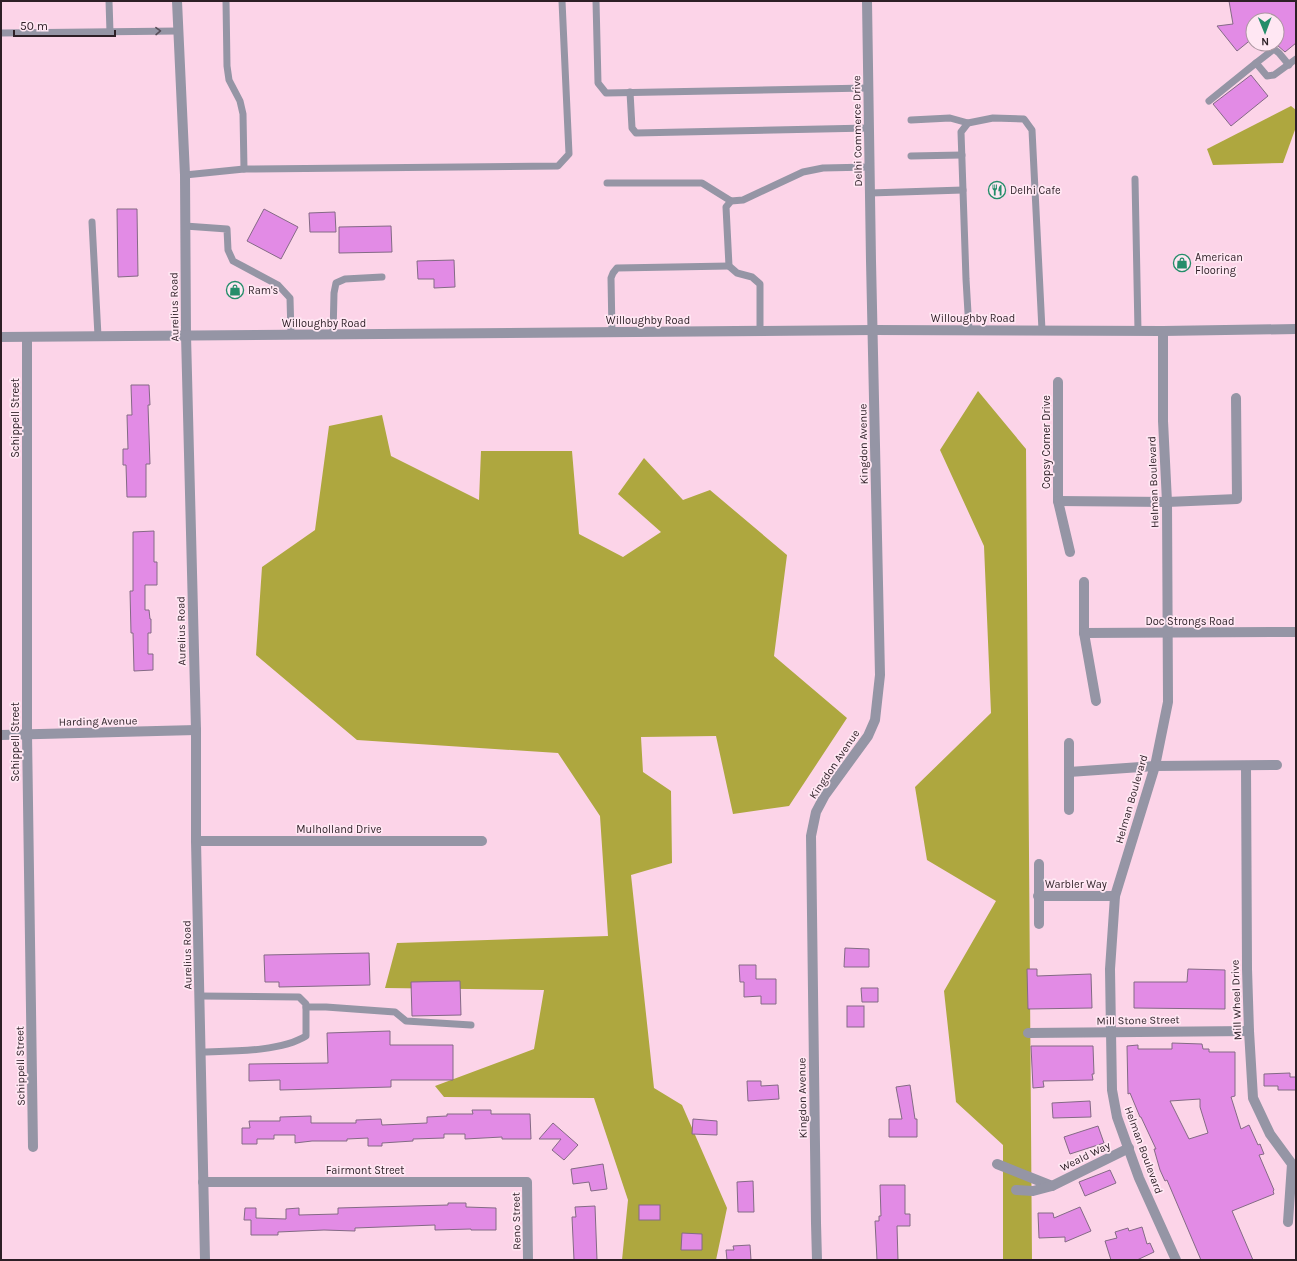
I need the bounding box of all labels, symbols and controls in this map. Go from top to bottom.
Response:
scale bar [14,12,115,38]
north arrow [1245,12,1285,52]
text: 50 m [20,19,48,33]
one-way arrow [155,27,161,36]
text: N [1261,35,1269,48]
street label: Delhi Commerce Drive [850,75,865,187]
restaurant icon: Delhi Cafe [987,180,1007,200]
place label: Delhi Cafe [1010,184,1061,197]
place label: American Flooring [1195,251,1243,277]
shop icon: American Flooring [1172,253,1192,273]
street label: Aurelius Road [167,272,182,342]
shop icon: Ram's [225,280,245,300]
place label: Ram's [248,284,279,297]
street label: Willoughby Road [931,312,1015,325]
street label: Willoughby Road [606,314,690,327]
street label: Willoughby Road [282,317,366,330]
street label: Schippell Street [9,378,22,458]
street label: Copsy Corner Drive [1040,395,1053,489]
street label: Kingdon Avenue [856,403,871,484]
street label: Helman Boulevard [1145,436,1162,528]
street label: Aurelius Road [174,596,189,666]
street label: Doc Strongs Road [1146,615,1234,628]
street label: Schippell Street [9,702,22,782]
street label: Harding Avenue [58,714,138,729]
street label: Kingdon Avenue [806,727,863,801]
street label: Helman Boulevard [1113,753,1150,845]
street label: Mulholland Drive [296,823,382,836]
street label: Warbler Way [1045,878,1107,891]
street label: Aurelius Road [180,920,195,990]
street label: Mill Wheel Drive [1229,959,1244,1040]
street label: Mill Stone Street [1096,1013,1180,1028]
street label: Schippell Street [13,1026,28,1106]
street label: Kingdon Avenue [795,1057,810,1138]
street label: Helman Boulevard [1122,1105,1165,1196]
street label: Weald Way [1058,1139,1112,1174]
street label: Fairmont Street [326,1164,404,1177]
street label: Reno Street [509,1192,524,1250]

